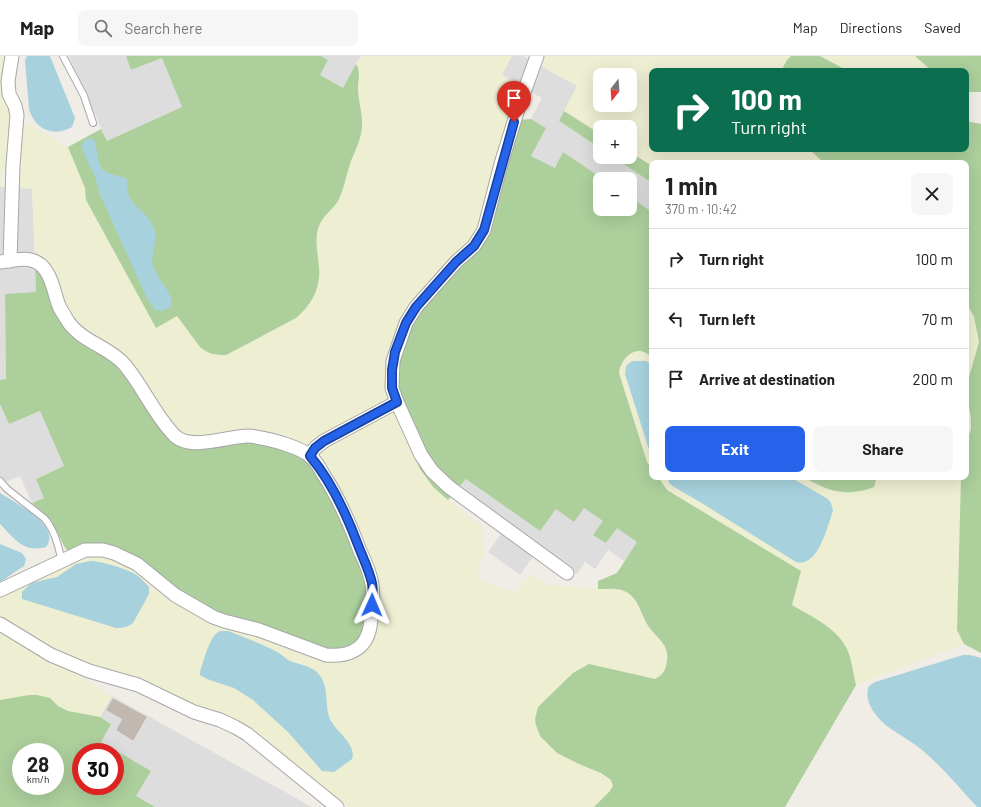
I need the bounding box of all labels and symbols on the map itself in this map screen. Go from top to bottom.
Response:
north arrow [593,68,637,112]
pin [497,81,531,122]
position arrow [351,584,393,626]
speed limit sign: 30 [72,743,124,795]

